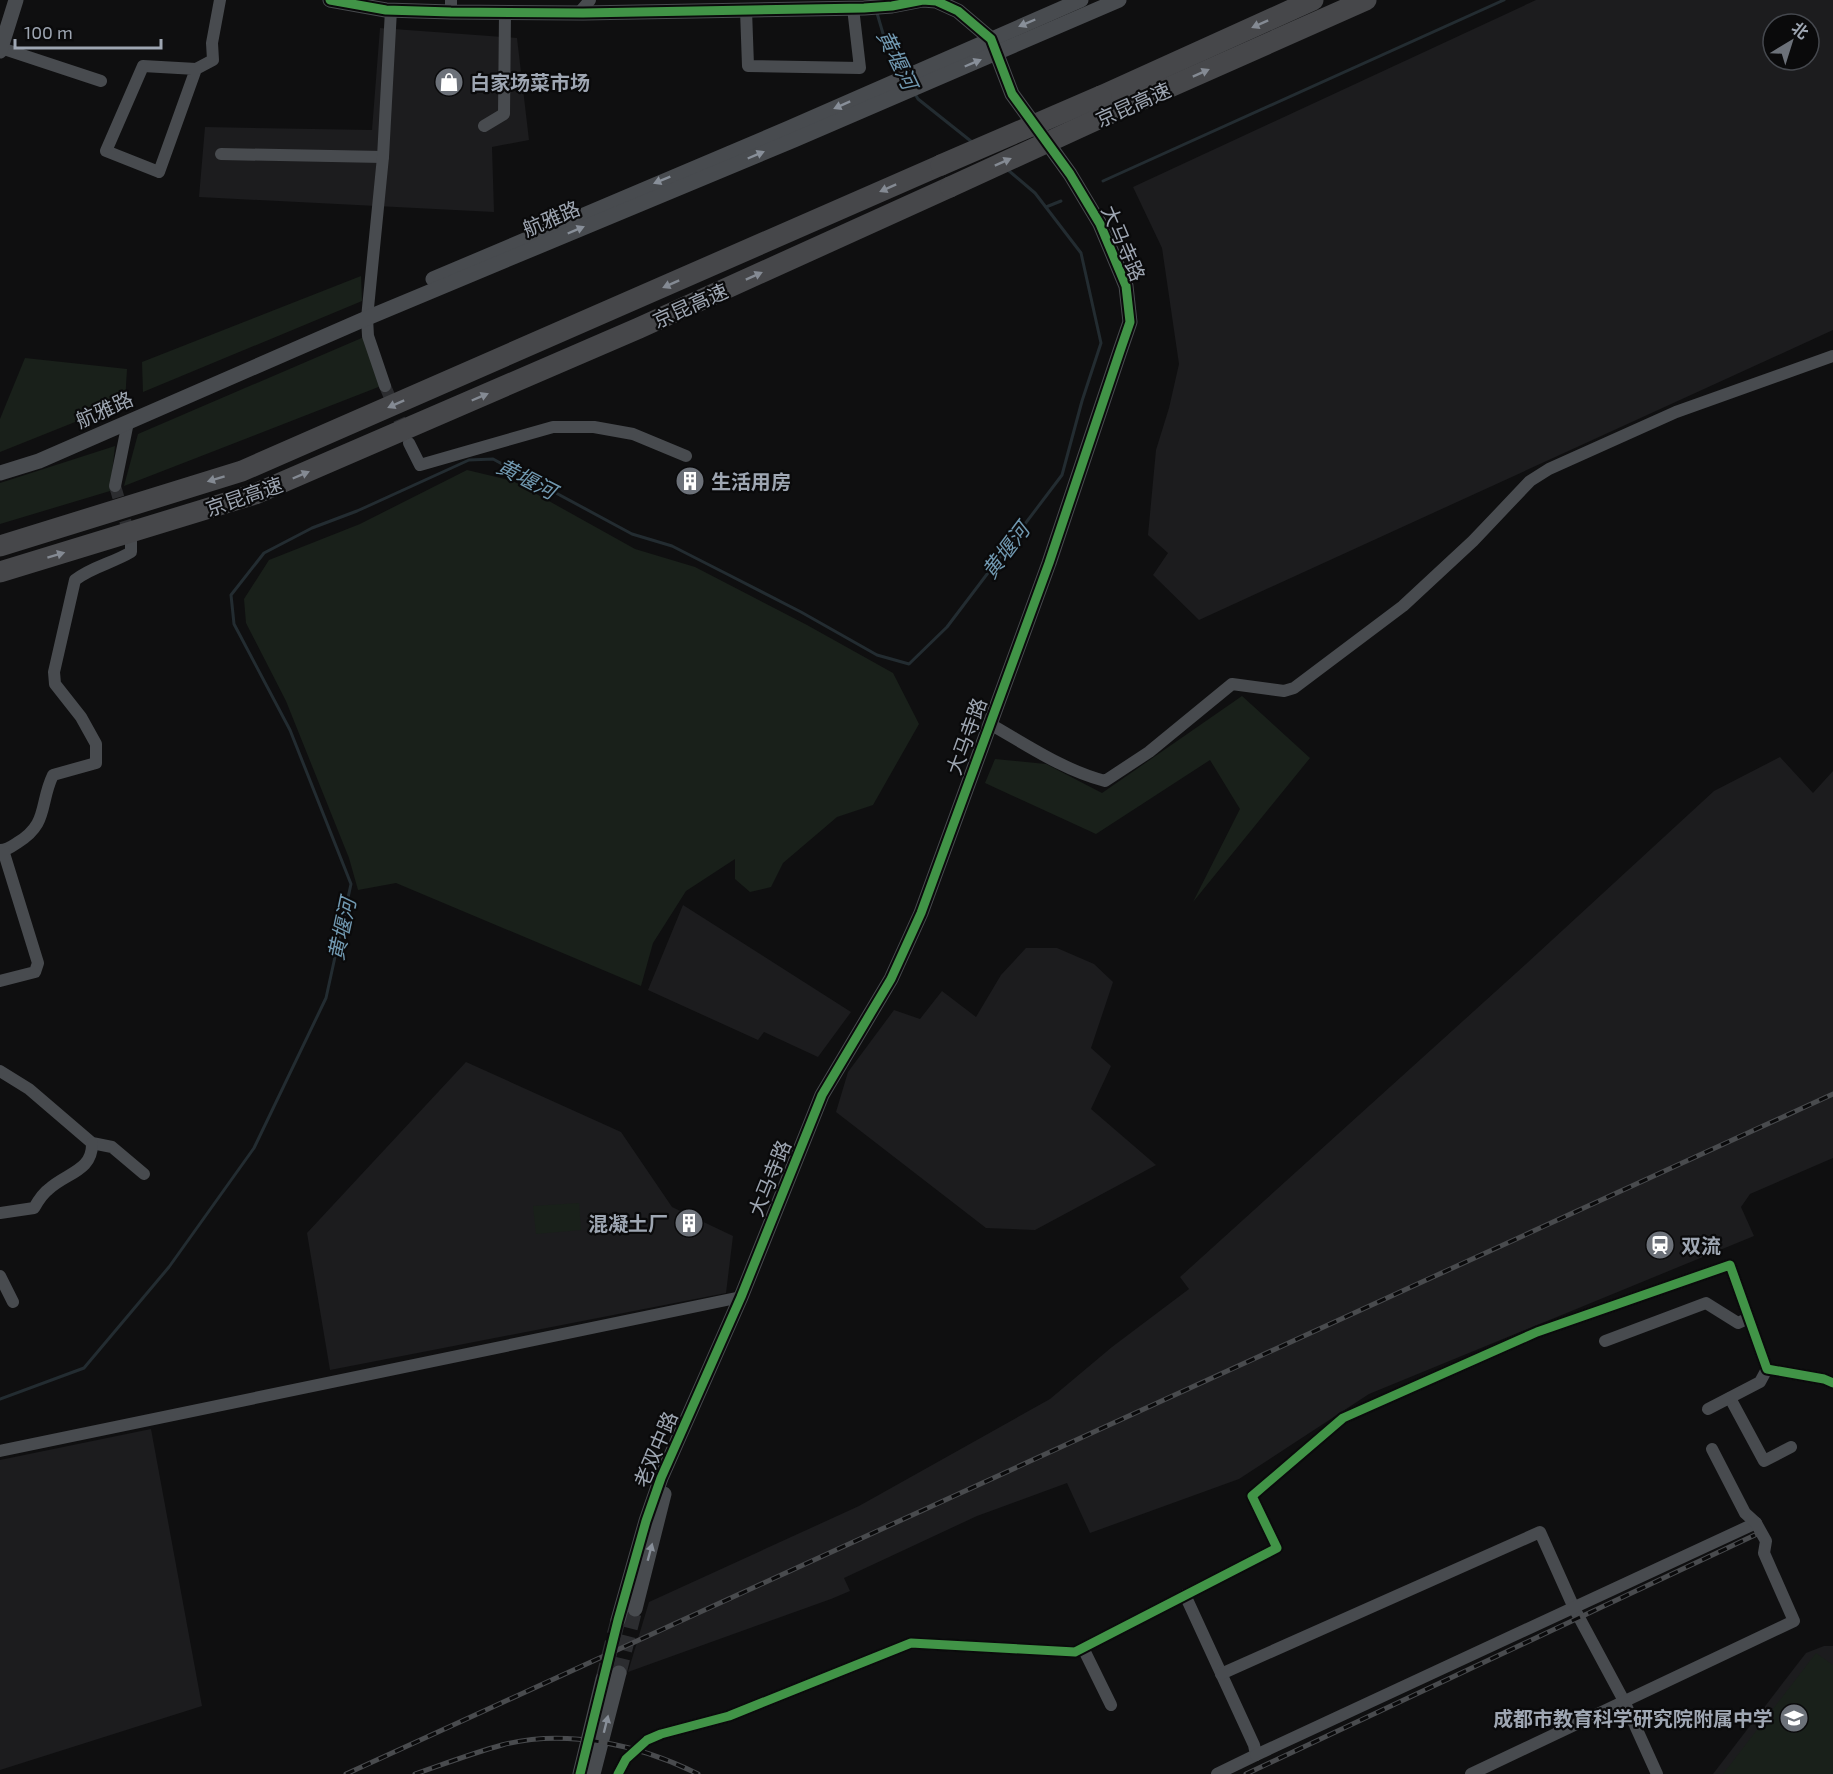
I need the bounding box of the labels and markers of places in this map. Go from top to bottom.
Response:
shop icon: 白家场菜市场 [433,66,465,98]
place label: 白家场菜市场 [470,70,590,94]
building icon: 生活用房 [674,465,706,497]
place label: 生活用房 [711,469,791,493]
building icon: 混凝土厂 [673,1207,705,1239]
place label: 混凝土厂 [588,1211,668,1235]
station icon: 双流 [1644,1229,1676,1261]
place label: 双流 [1681,1233,1721,1257]
school or university icon: 成都市教育科学研究院附属中学 [1778,1702,1810,1734]
place label: 成都市教育科学研究院附属中学 [1493,1706,1773,1730]

